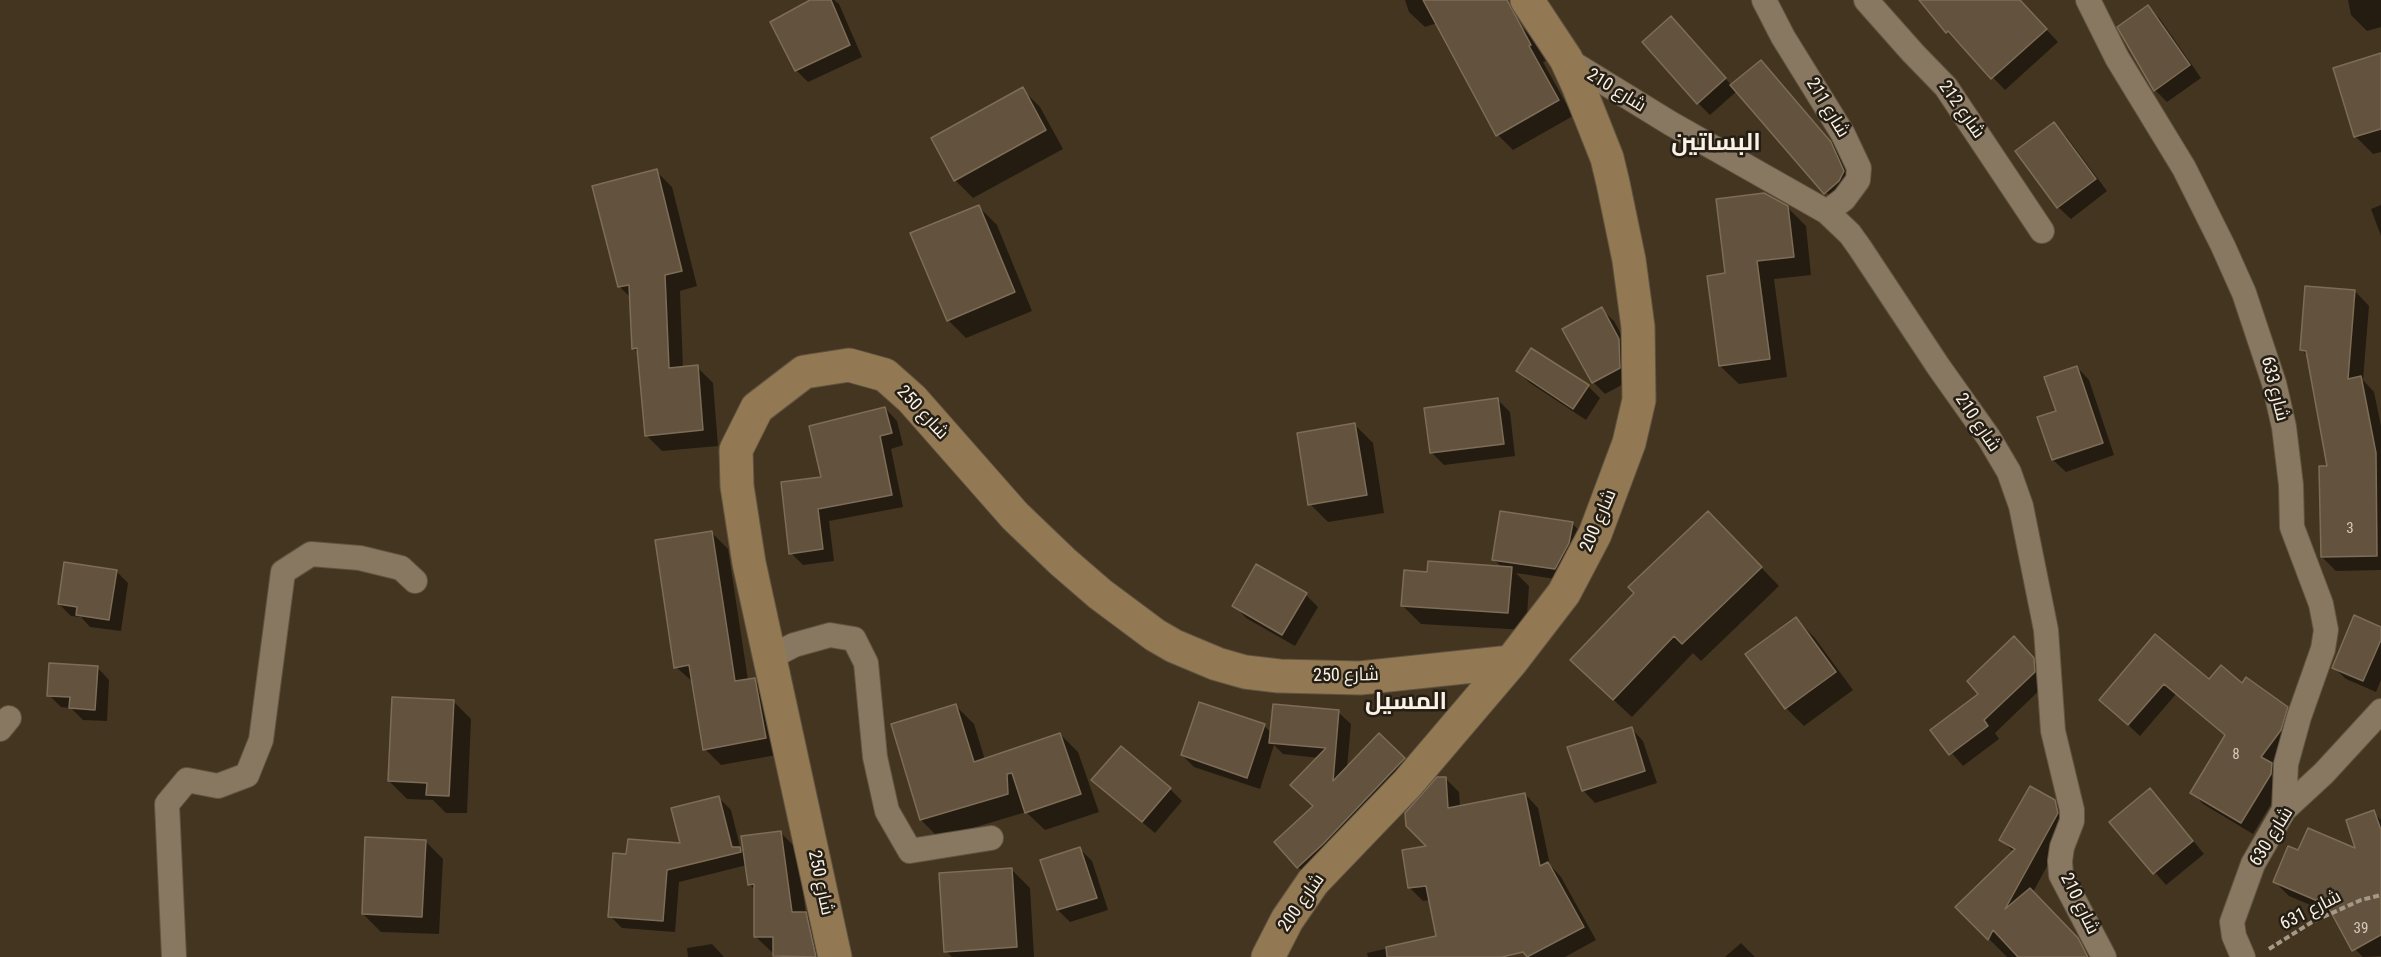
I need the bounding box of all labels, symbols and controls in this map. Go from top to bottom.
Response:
street label: شارع 210 [1582,64,1650,118]
street label: شارع 211 [1801,74,1853,142]
street label: شارع 212 [1933,77,1989,143]
district label: البساتين [1671,130,1761,158]
street label: شارع 633 [2256,355,2292,423]
street label: شارع 250 [892,382,952,444]
street label: شارع 210 [1950,390,2004,456]
street label: شارع 200 [1576,487,1622,555]
house number: 3 [2346,520,2354,538]
street label: شارع 250 [1313,665,1379,687]
district label: المسيل [1365,689,1447,717]
house number: 8 [2232,746,2240,764]
street label: شارع 630 [2245,803,2299,871]
street label: شارع 250 [803,849,837,917]
street label: شارع 200 [1274,870,1330,936]
street label: شارع 210 [2055,870,2103,938]
street label: شارع 631 [2277,886,2345,936]
house number: 39 [2354,920,2368,938]

